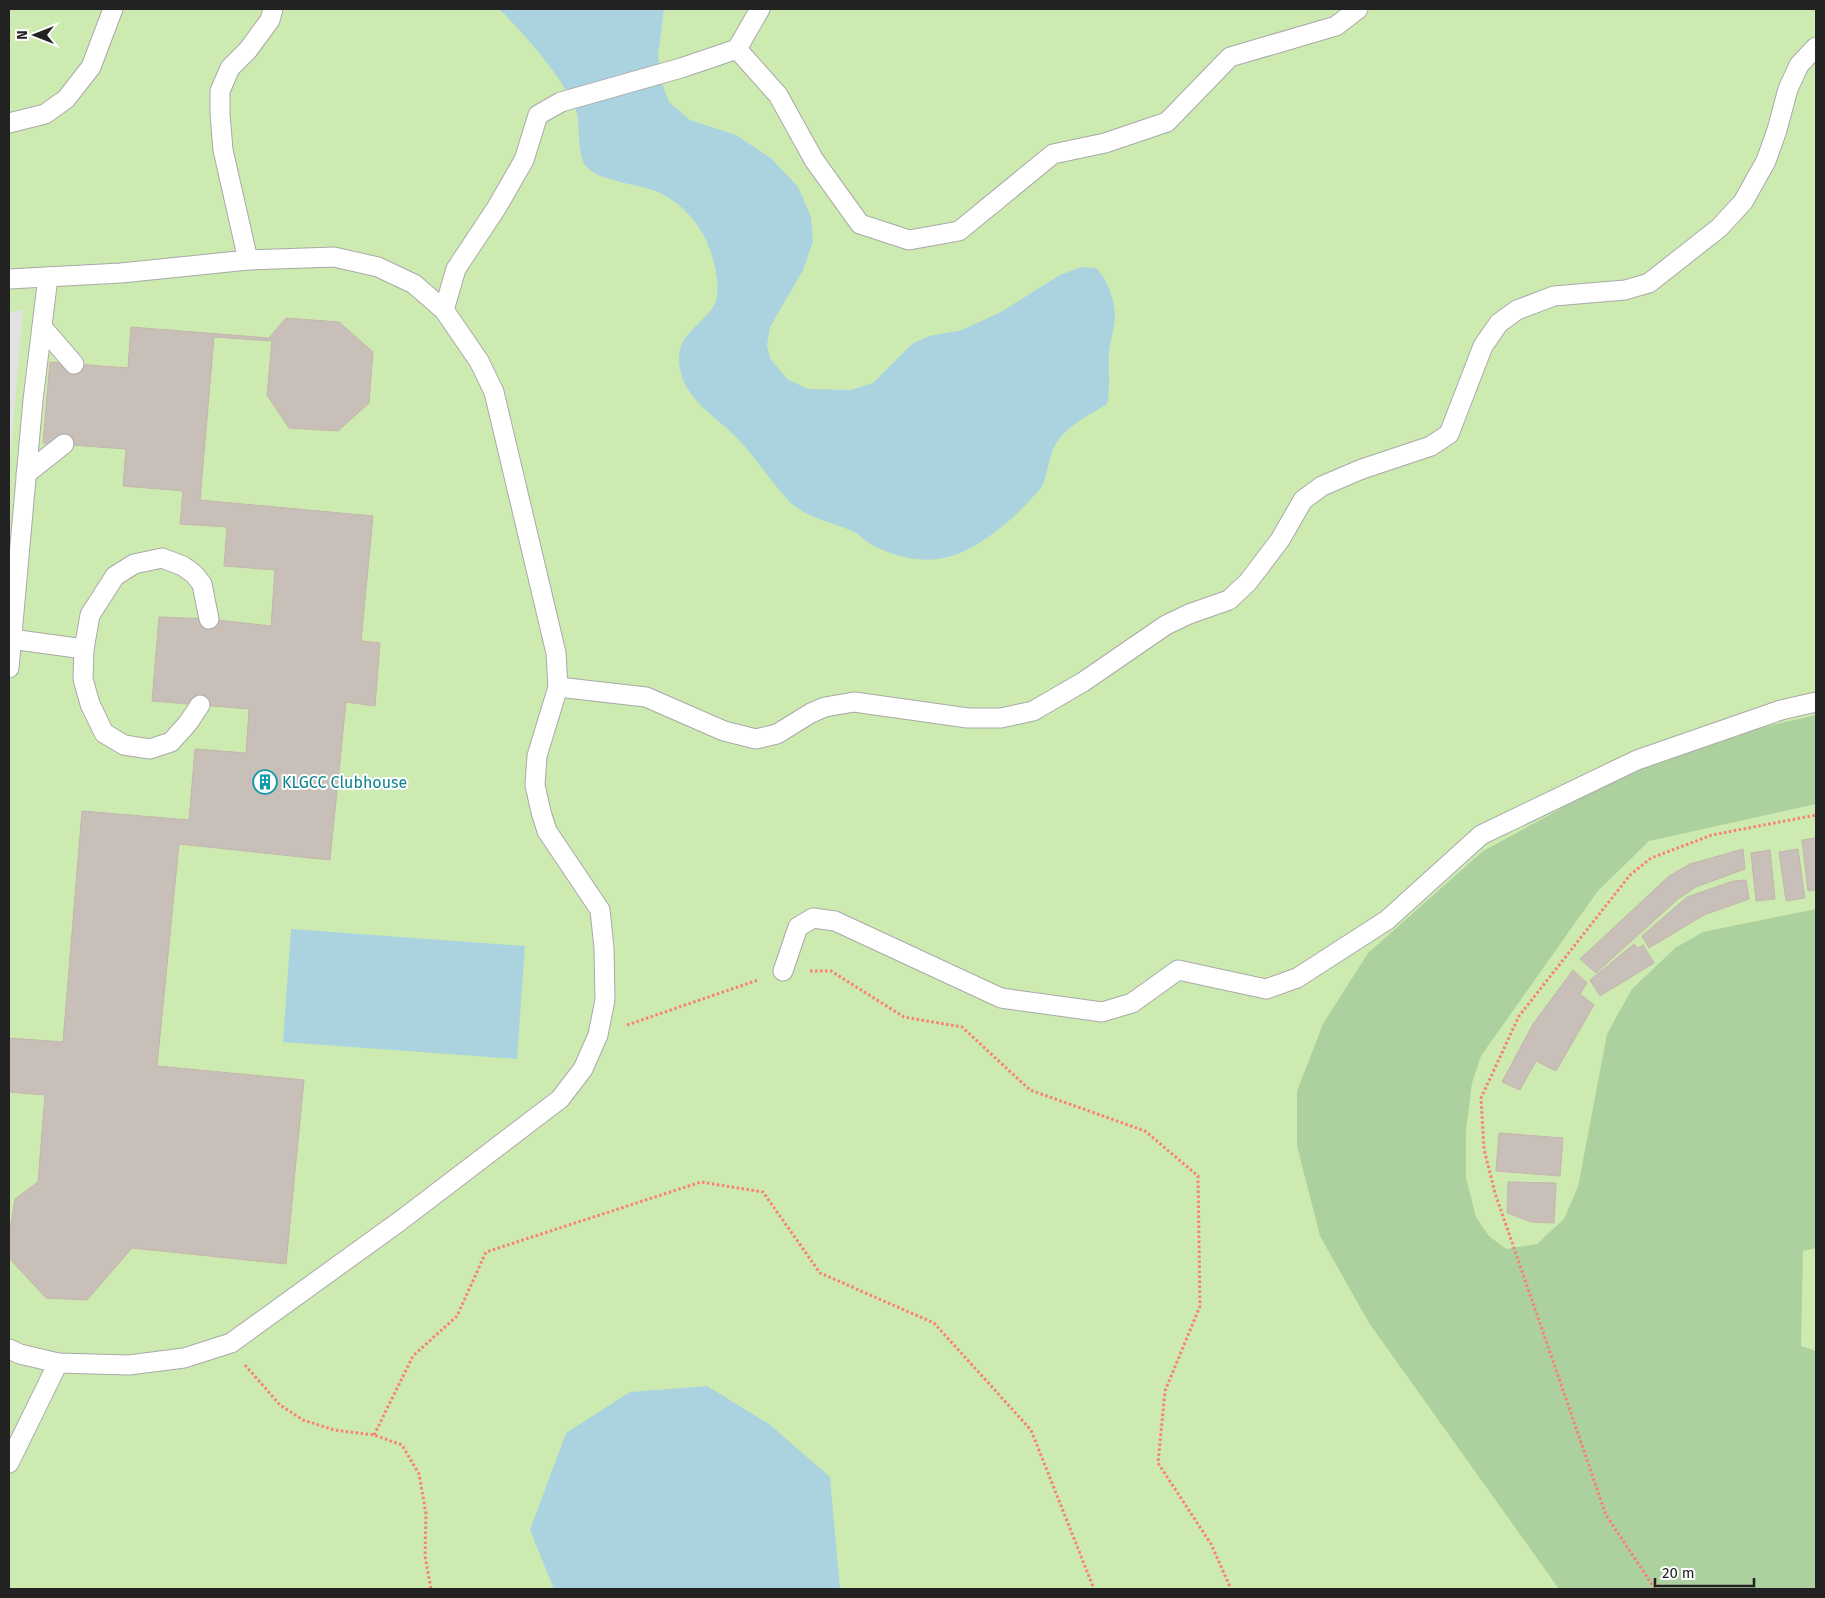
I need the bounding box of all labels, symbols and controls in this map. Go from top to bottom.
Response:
north arrow [10,10,60,60]
text: N [14,30,31,40]
building icon: KLGCC Clubhouse [252,769,278,795]
place label: KLGCC Clubhouse [282,773,407,792]
scale bar [1655,1556,1754,1588]
text: 20 m [1662,1564,1695,1582]

